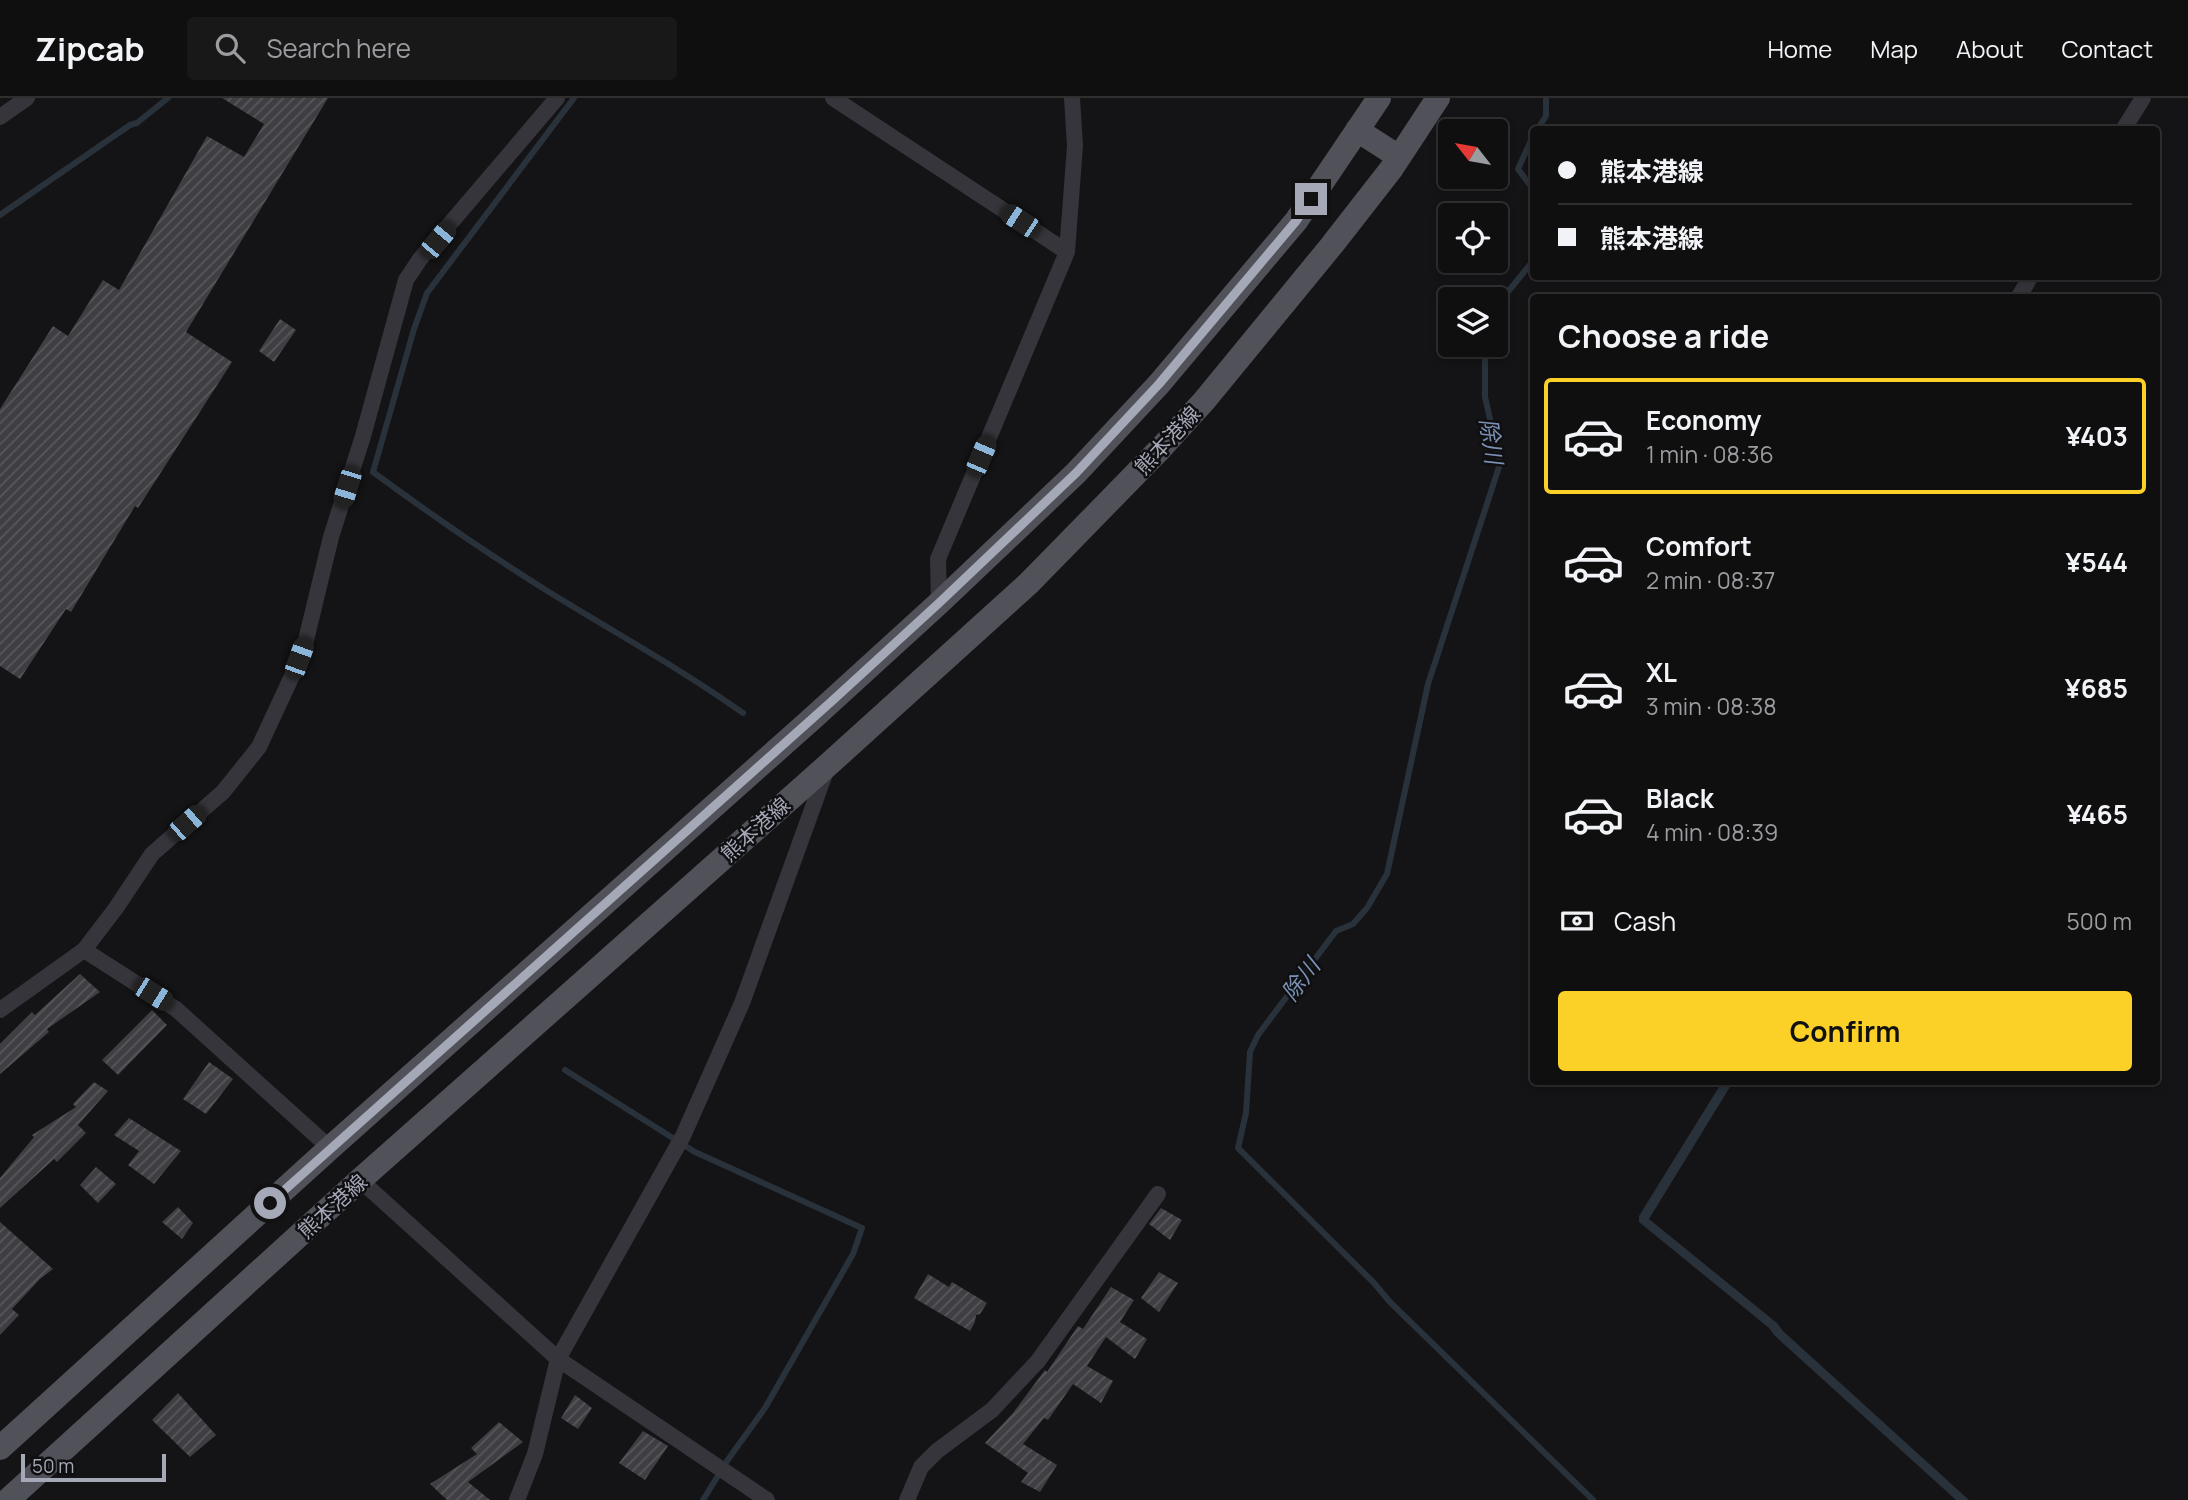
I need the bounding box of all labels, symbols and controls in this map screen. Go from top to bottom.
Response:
search box [187,17,677,80]
text: Zipcab [35,26,145,71]
icon: search [211,29,249,67]
text: Search here [267,30,411,66]
text: Home [1767,32,1832,65]
text: Map [1870,32,1918,65]
text: About [1956,32,2024,65]
text: Contact [2062,32,2153,65]
north arrow [1438,119,1508,189]
map controls [1438,119,1508,357]
text: 熊本港線 [1600,153,1704,189]
route end [1295,183,1327,215]
car [997,201,1044,241]
button: locate [1438,203,1508,273]
car [417,217,460,263]
text: 熊本港線 [1600,220,1704,256]
button: layers [1438,287,1508,357]
text: Choose a ride [1558,314,1769,358]
street label: 熊本港線 [1128,400,1206,480]
text: Economy [1646,402,1761,438]
icon: car [1562,405,1625,468]
water label: 除川 [1473,416,1511,469]
text: ¥403 [2066,418,2128,454]
car [964,433,999,479]
text: 1 min · 08:36 [1646,438,1774,470]
car [331,464,364,510]
text: Comfort [1646,528,1752,564]
icon: car [1562,531,1625,594]
text: ¥544 [2066,544,2128,580]
text: 2 min · 08:37 [1646,564,1775,596]
car [282,635,317,681]
text: XL [1646,654,1677,690]
icon: car [1562,657,1625,720]
text: ¥685 [2065,670,2128,706]
text: 3 min · 08:38 [1646,690,1777,722]
text: Black [1646,780,1714,816]
icon: car [1562,783,1625,846]
street label: 熊本港線 [714,790,796,868]
text: ¥465 [2067,796,2128,832]
car [165,801,210,845]
text: 4 min · 08:39 [1646,816,1778,848]
icon: cash [1558,902,1596,940]
text: Cash [1614,903,1676,939]
text: 500 m [2067,905,2132,937]
water label: 除川 [1273,949,1328,1007]
car [130,974,177,1014]
button: Confirm [1558,991,2132,1071]
street label: 熊本港線 [291,1167,373,1245]
route start [254,1187,286,1219]
scale bar [21,1451,166,1483]
text: 50 m [32,1453,74,1479]

